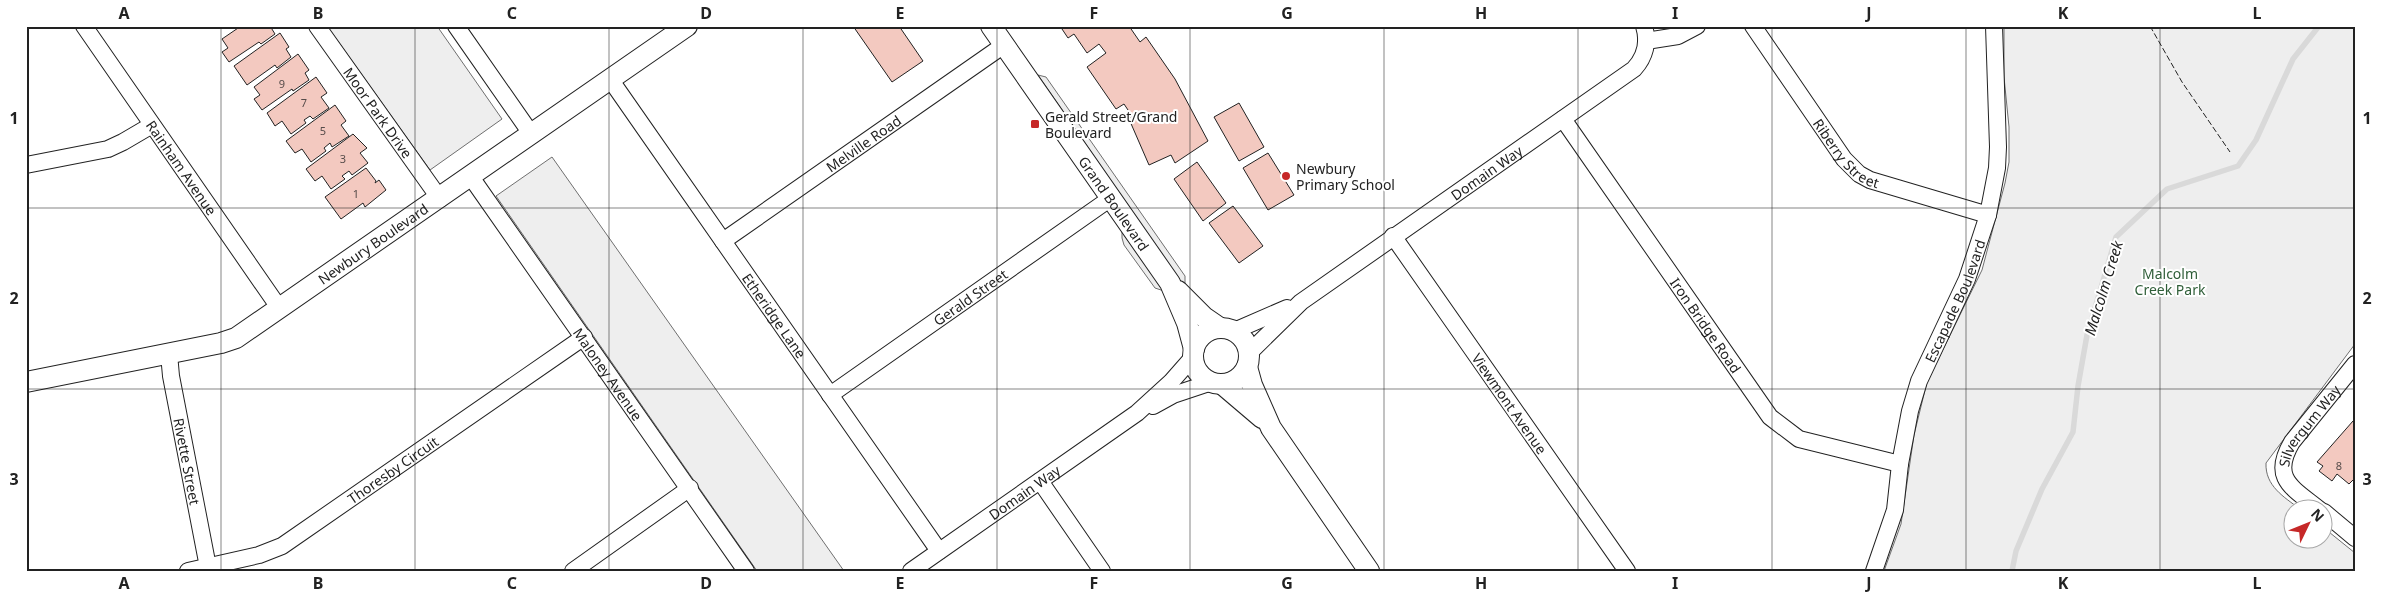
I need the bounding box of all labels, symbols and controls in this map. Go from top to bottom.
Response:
text: A [118,2,130,24]
text: B [313,2,323,24]
text: C [507,2,517,24]
text: D [700,2,712,24]
text: E [896,2,905,24]
text: F [1090,2,1098,24]
text: G [1281,2,1293,24]
text: H [1475,2,1487,24]
text: I [1672,2,1678,24]
text: J [1864,2,1872,24]
text: K [2058,2,2069,24]
text: L [2253,2,2262,24]
street label: Moor Park Drive [340,63,417,162]
house number: 9 [279,76,285,91]
house number: 7 [301,95,307,110]
text: 1 [9,107,19,129]
place label: Gerald Street/Grand Boulevard [1045,107,1177,142]
text: 1 [2362,107,2372,129]
street label: Melville Road [822,110,905,176]
street label: Riberry Street [1809,115,1882,192]
street label: Rainham Avenue [142,116,221,219]
marker: Gerald Street/Grand Boulevard [1029,118,1041,130]
house number: 5 [320,123,326,138]
street label: Domain Way [1447,140,1527,204]
house number: 3 [340,151,346,166]
street label: Grand Boulevard [1075,152,1154,254]
place label: Newbury Primary School [1296,159,1395,194]
marker: Newbury Primary School [1280,170,1292,182]
house number: 1 [353,186,359,201]
street label: Newbury Boulevard [314,199,432,288]
street label: Escapade Boulevard [1920,237,1989,365]
water label: Malcolm Creek [2079,238,2127,338]
street label: Gerald Street [929,264,1011,329]
park label: Malcolm Creek Park [2135,264,2206,299]
street label: Etheridge Lane [738,269,811,362]
street label: Iron Bridge Road [1666,274,1746,377]
text: 2 [9,287,19,309]
text: 2 [2362,287,2372,309]
street label: Maloney Avenue [569,324,647,424]
street label: Viewmont Avenue [1468,349,1552,457]
street label: Silvergum Way [2274,380,2345,468]
street label: Rivette Street [170,416,205,506]
street label: Thoresby Circuit [344,431,442,508]
house number: 8 [2336,458,2342,473]
street label: Domain Way [985,460,1064,524]
text: 3 [9,468,19,490]
text: 3 [2362,468,2372,490]
north arrow [2284,500,2334,550]
text: N [2307,504,2329,525]
text: A [118,572,130,594]
text: B [313,572,323,594]
text: C [507,572,517,594]
text: D [700,572,712,594]
text: E [896,572,905,594]
text: F [1090,572,1098,594]
text: G [1281,572,1293,594]
text: H [1475,572,1487,594]
text: I [1672,572,1678,594]
text: J [1864,572,1872,594]
text: K [2058,572,2069,594]
text: L [2253,572,2262,594]

